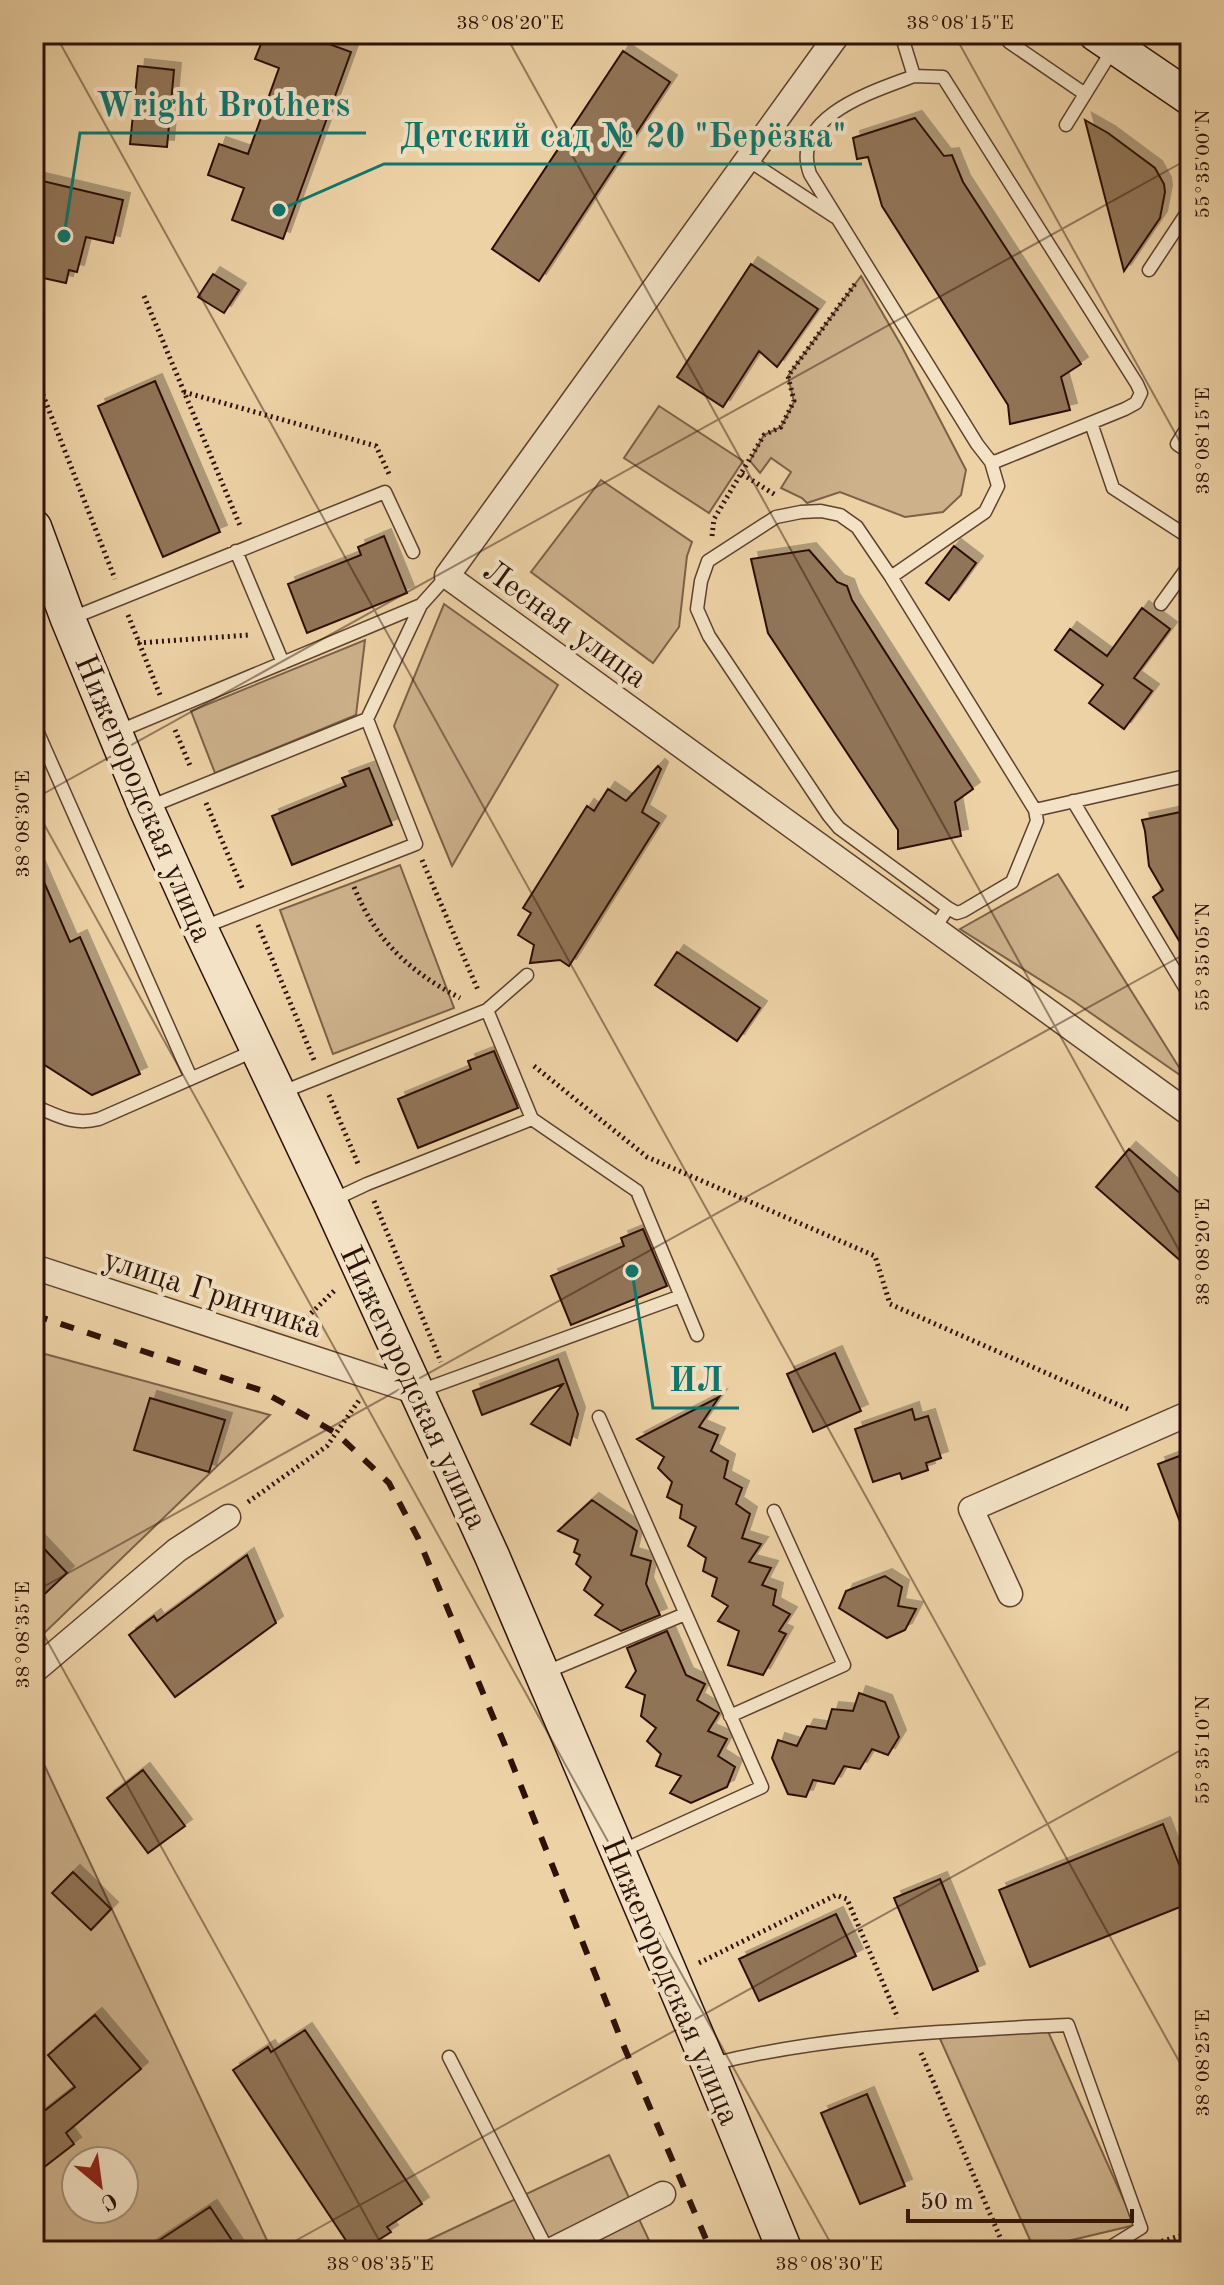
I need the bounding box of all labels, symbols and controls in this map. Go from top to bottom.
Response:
text: 38°08'20"E [456,14,564,34]
text: 38°08'15"E [906,14,1014,34]
callout: Wright Brothers [80,75,366,133]
text: Wright Brothers [96,90,350,124]
callout: Детский сад № 20 "Берёзка" [384,106,862,164]
text: 55°35'00"N [1194,109,1214,219]
text: Детский сад № 20 "Берёзка" [400,121,846,155]
text: 38°08'15"E [1194,387,1214,495]
street label: Лесная улица [476,555,652,696]
street label: Нижегородская улица [67,651,217,948]
text: 38°08'30"E [14,770,34,878]
text: 55°35'05"N [1194,902,1214,1012]
text: 38°08'20"E [1194,1198,1214,1306]
street label: Нижегородская улица [333,1242,492,1535]
street label: улица Гринчика [99,1244,326,1345]
callout: ИЛ [653,1350,739,1408]
text: ИЛ [669,1365,723,1399]
text: 38°08'35"E [14,1581,34,1689]
text: 55°35'10"N [1194,1695,1214,1805]
street label: Нижегородская улица [594,1834,744,2131]
text: 38°08'25"E [1194,2009,1214,2117]
north arrow [60,2145,140,2225]
scale bar [908,2173,1132,2223]
text: С [97,2188,120,2214]
text: 50 m [920,2191,974,2215]
text: 38°08'35"E [326,2255,434,2275]
text: 38°08'30"E [775,2255,883,2275]

